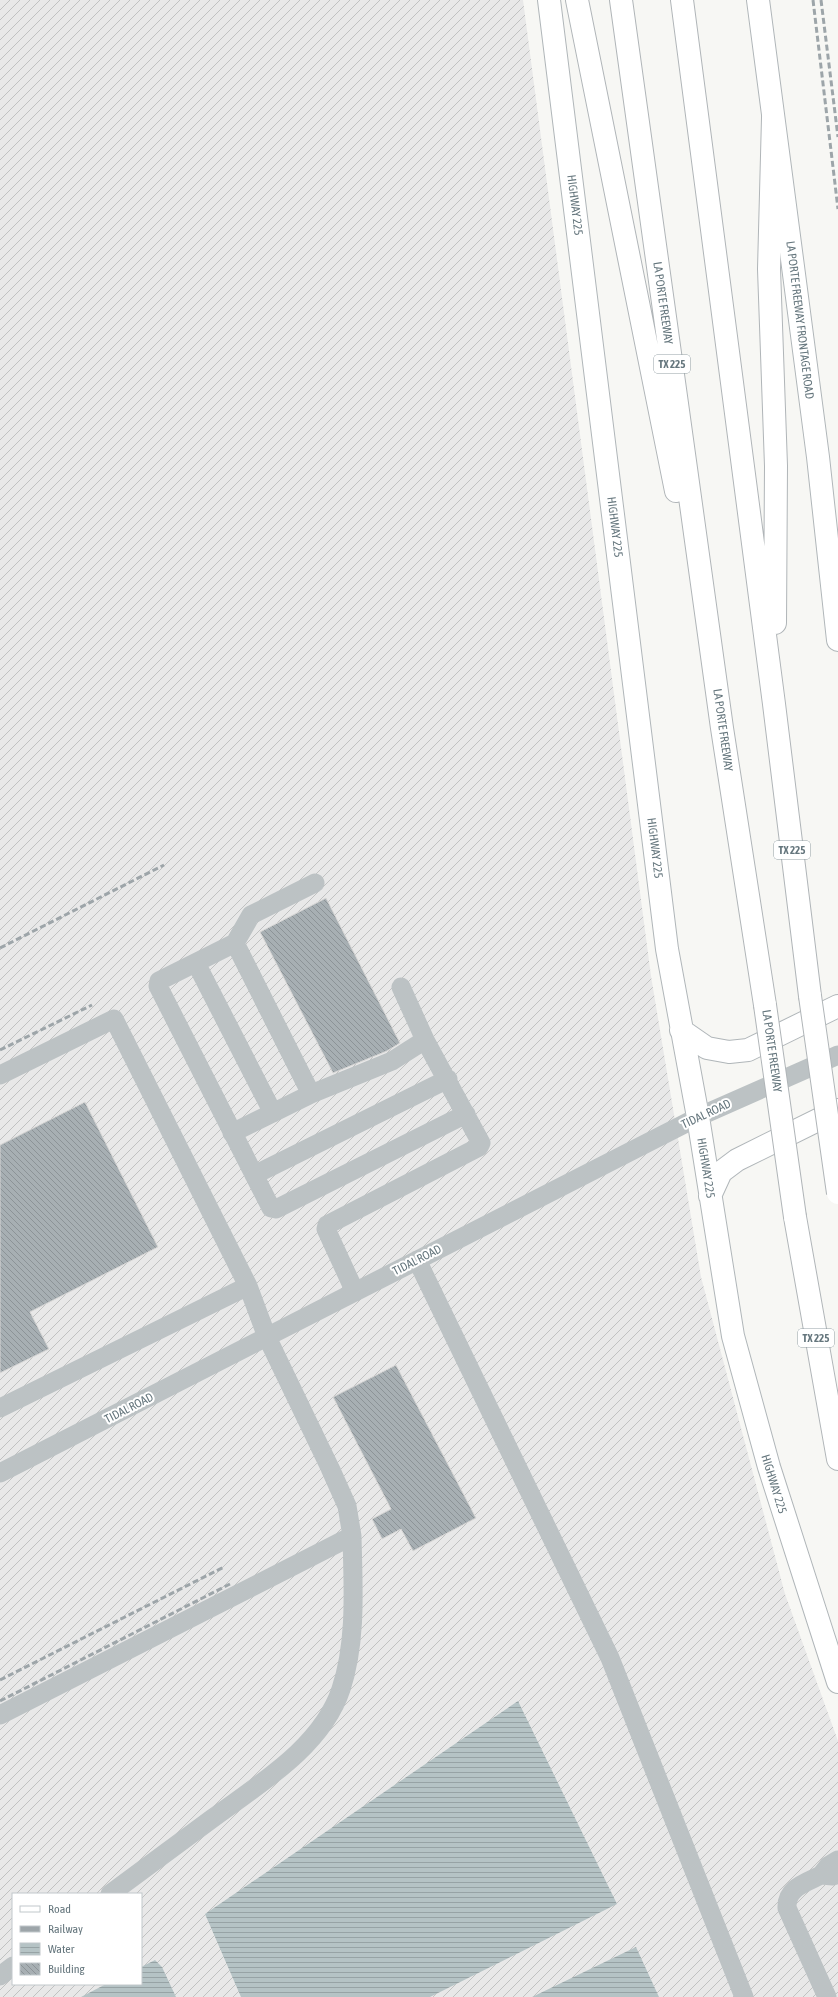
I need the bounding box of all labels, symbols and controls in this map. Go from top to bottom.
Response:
street label: HIGHWAY 225 [564,174,586,236]
street label: LA PORTE FREEWAY FRONTAGE ROAD [783,240,817,400]
street label: LA PORTE FREEWAY [650,261,676,346]
road number: TX 225 [654,355,690,373]
street label: HIGHWAY 225 [604,496,626,558]
street label: LA PORTE FREEWAY [710,688,736,773]
street label: HIGHWAY 225 [644,817,666,879]
road number: TX 225 [774,841,810,859]
street label: LA PORTE FREEWAY [759,1009,785,1094]
street label: TIDAL ROAD [679,1096,733,1131]
street label: HIGHWAY 225 [694,1137,718,1199]
street label: TIDAL ROAD [390,1242,444,1278]
road number: TX 225 [798,1329,834,1347]
street label: TIDAL ROAD [102,1390,156,1426]
street label: HIGHWAY 225 [758,1453,790,1515]
legend [12,1893,142,1985]
text: Road [48,1902,71,1916]
text: Railway [48,1922,83,1936]
text: Water [48,1942,75,1956]
text: Building [48,1962,86,1976]

